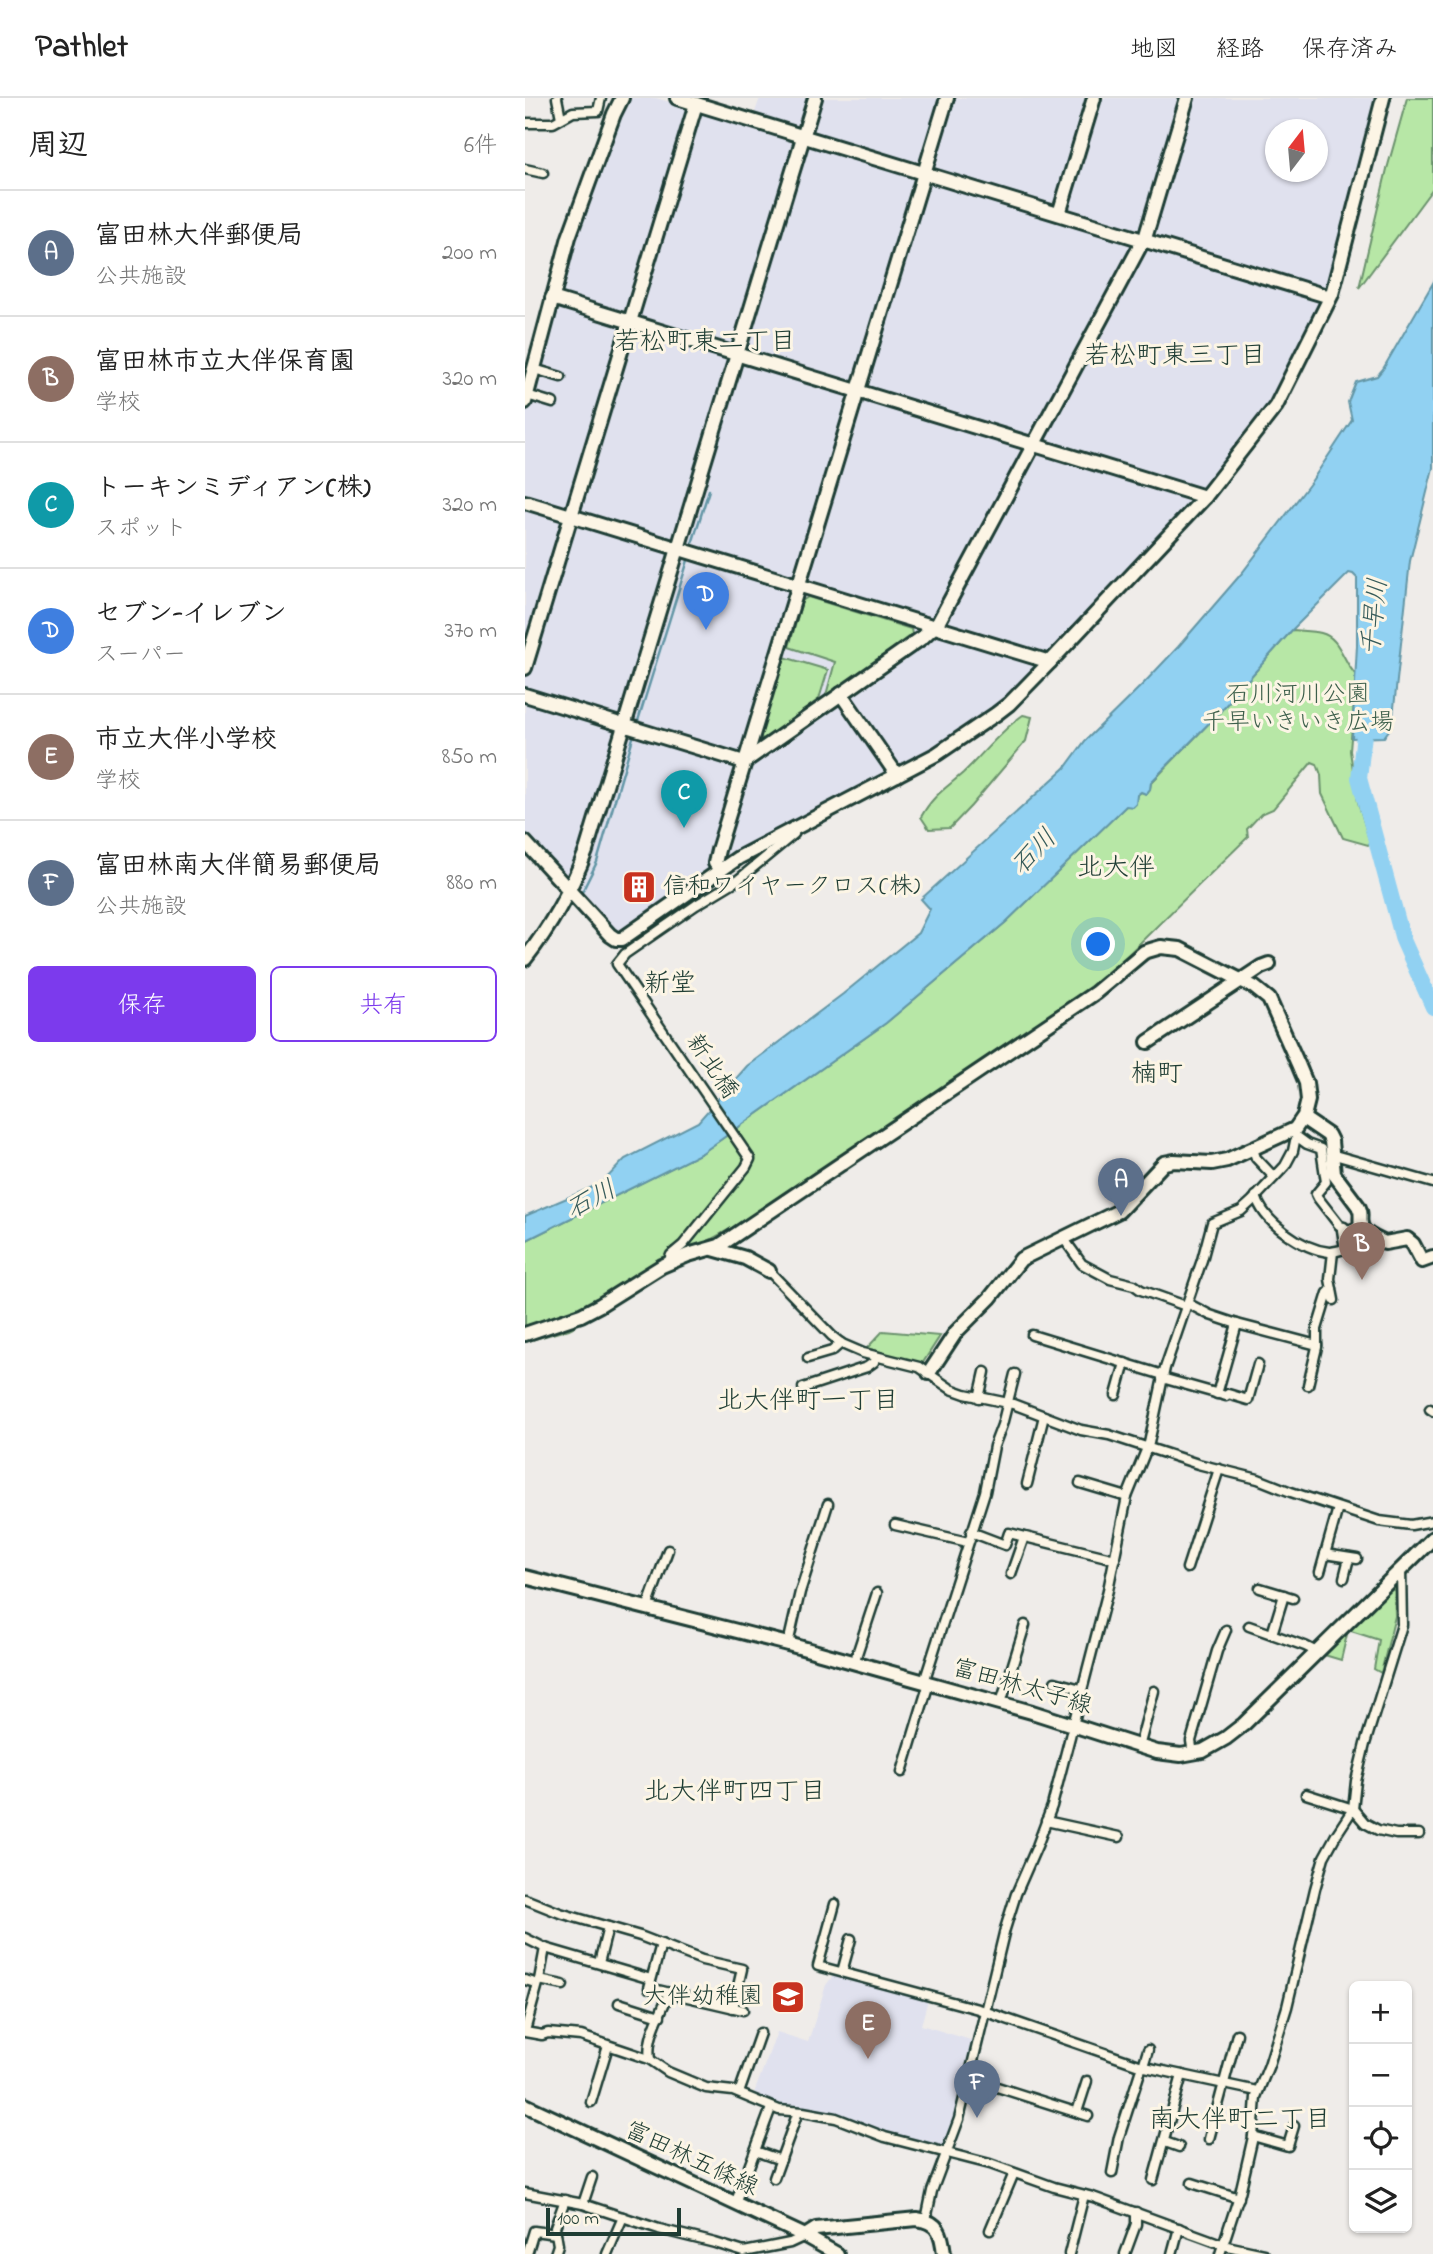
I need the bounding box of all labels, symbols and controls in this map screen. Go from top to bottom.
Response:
text: Pathlet [35,24,128,72]
text: 地図 [1130,33,1178,68]
text: 経路 [1216,33,1264,68]
text: 保存済み [1302,33,1398,68]
north arrow [1265,119,1328,182]
text: 周辺 [28,125,88,169]
text: 6件 [464,130,497,163]
text: 富田林大伴郵便局 [95,218,303,256]
text: A [44,237,58,270]
text: 200 m [442,237,497,270]
text: 公共施設 [95,261,187,294]
district label: 若松町東二丁目 [614,324,796,362]
district label: 若松町東三丁目 [1084,338,1266,376]
text: 富田林市立大伴保育園 [95,344,355,382]
text: B [43,363,59,396]
text: 320 m [443,363,497,396]
text: 学校 [95,387,141,420]
text: トーキンミディアン(株) [95,470,370,508]
text: C [45,489,57,522]
text: 320 m [443,489,497,522]
text: スポット [95,513,187,546]
pin: D [683,572,729,630]
water label: 千早川 [1353,576,1399,658]
text: セブン-イレブン [95,596,287,634]
text: D [43,615,59,648]
text: 370 m [444,615,497,648]
text: スーパー [95,639,186,672]
park label: 石川河川公園 千早いきいき広場 [1202,678,1394,741]
text: 市立大伴小学校 [95,722,277,760]
text: E [44,741,58,774]
text: 850 m [442,741,497,774]
text: 学校 [95,765,141,798]
pin: C [661,770,707,828]
water label: 石川 [1003,821,1067,885]
text: 富田林南大伴簡易郵便局 [95,848,381,886]
district label: 北大伴 [1077,850,1155,888]
text: F [44,867,58,900]
text: 880 m [446,867,497,900]
building icon: 信和ワイヤークロス(株) [620,868,658,906]
place label: 信和ワイヤークロス(株) [663,870,920,905]
text: 公共施設 [95,891,187,924]
your location [1081,927,1115,961]
button: 保存 [28,966,256,1042]
button: 共有 [270,966,497,1042]
district label: 新堂 [644,966,696,1004]
street label: 新北橋 [676,1027,746,1107]
district label: 楠町 [1131,1056,1183,1094]
pin: A [1098,1158,1144,1216]
water label: 石川 [560,1172,624,1230]
pin: B [1339,1222,1385,1280]
district label: 北大伴町一丁目 [717,1383,899,1421]
street label: 富田林太子線 [948,1651,1096,1725]
district label: 北大伴町四丁目 [644,1774,826,1812]
school or university icon: 大伴幼稚園 [769,1978,807,2016]
place label: 大伴幼稚園 [643,1980,763,2015]
map controls [1349,1981,1412,2233]
button: + [1349,1981,1412,2044]
pin: E [845,2001,891,2059]
button: − [1349,2044,1412,2107]
pin: F [954,2060,1000,2118]
district label: 南大伴町二丁目 [1149,2102,1331,2140]
button: locate [1349,2107,1412,2170]
street label: 富田林五條線 [618,2114,764,2206]
button: layers [1349,2170,1412,2233]
scale bar [546,2205,681,2237]
text: 100 m [557,2206,599,2233]

